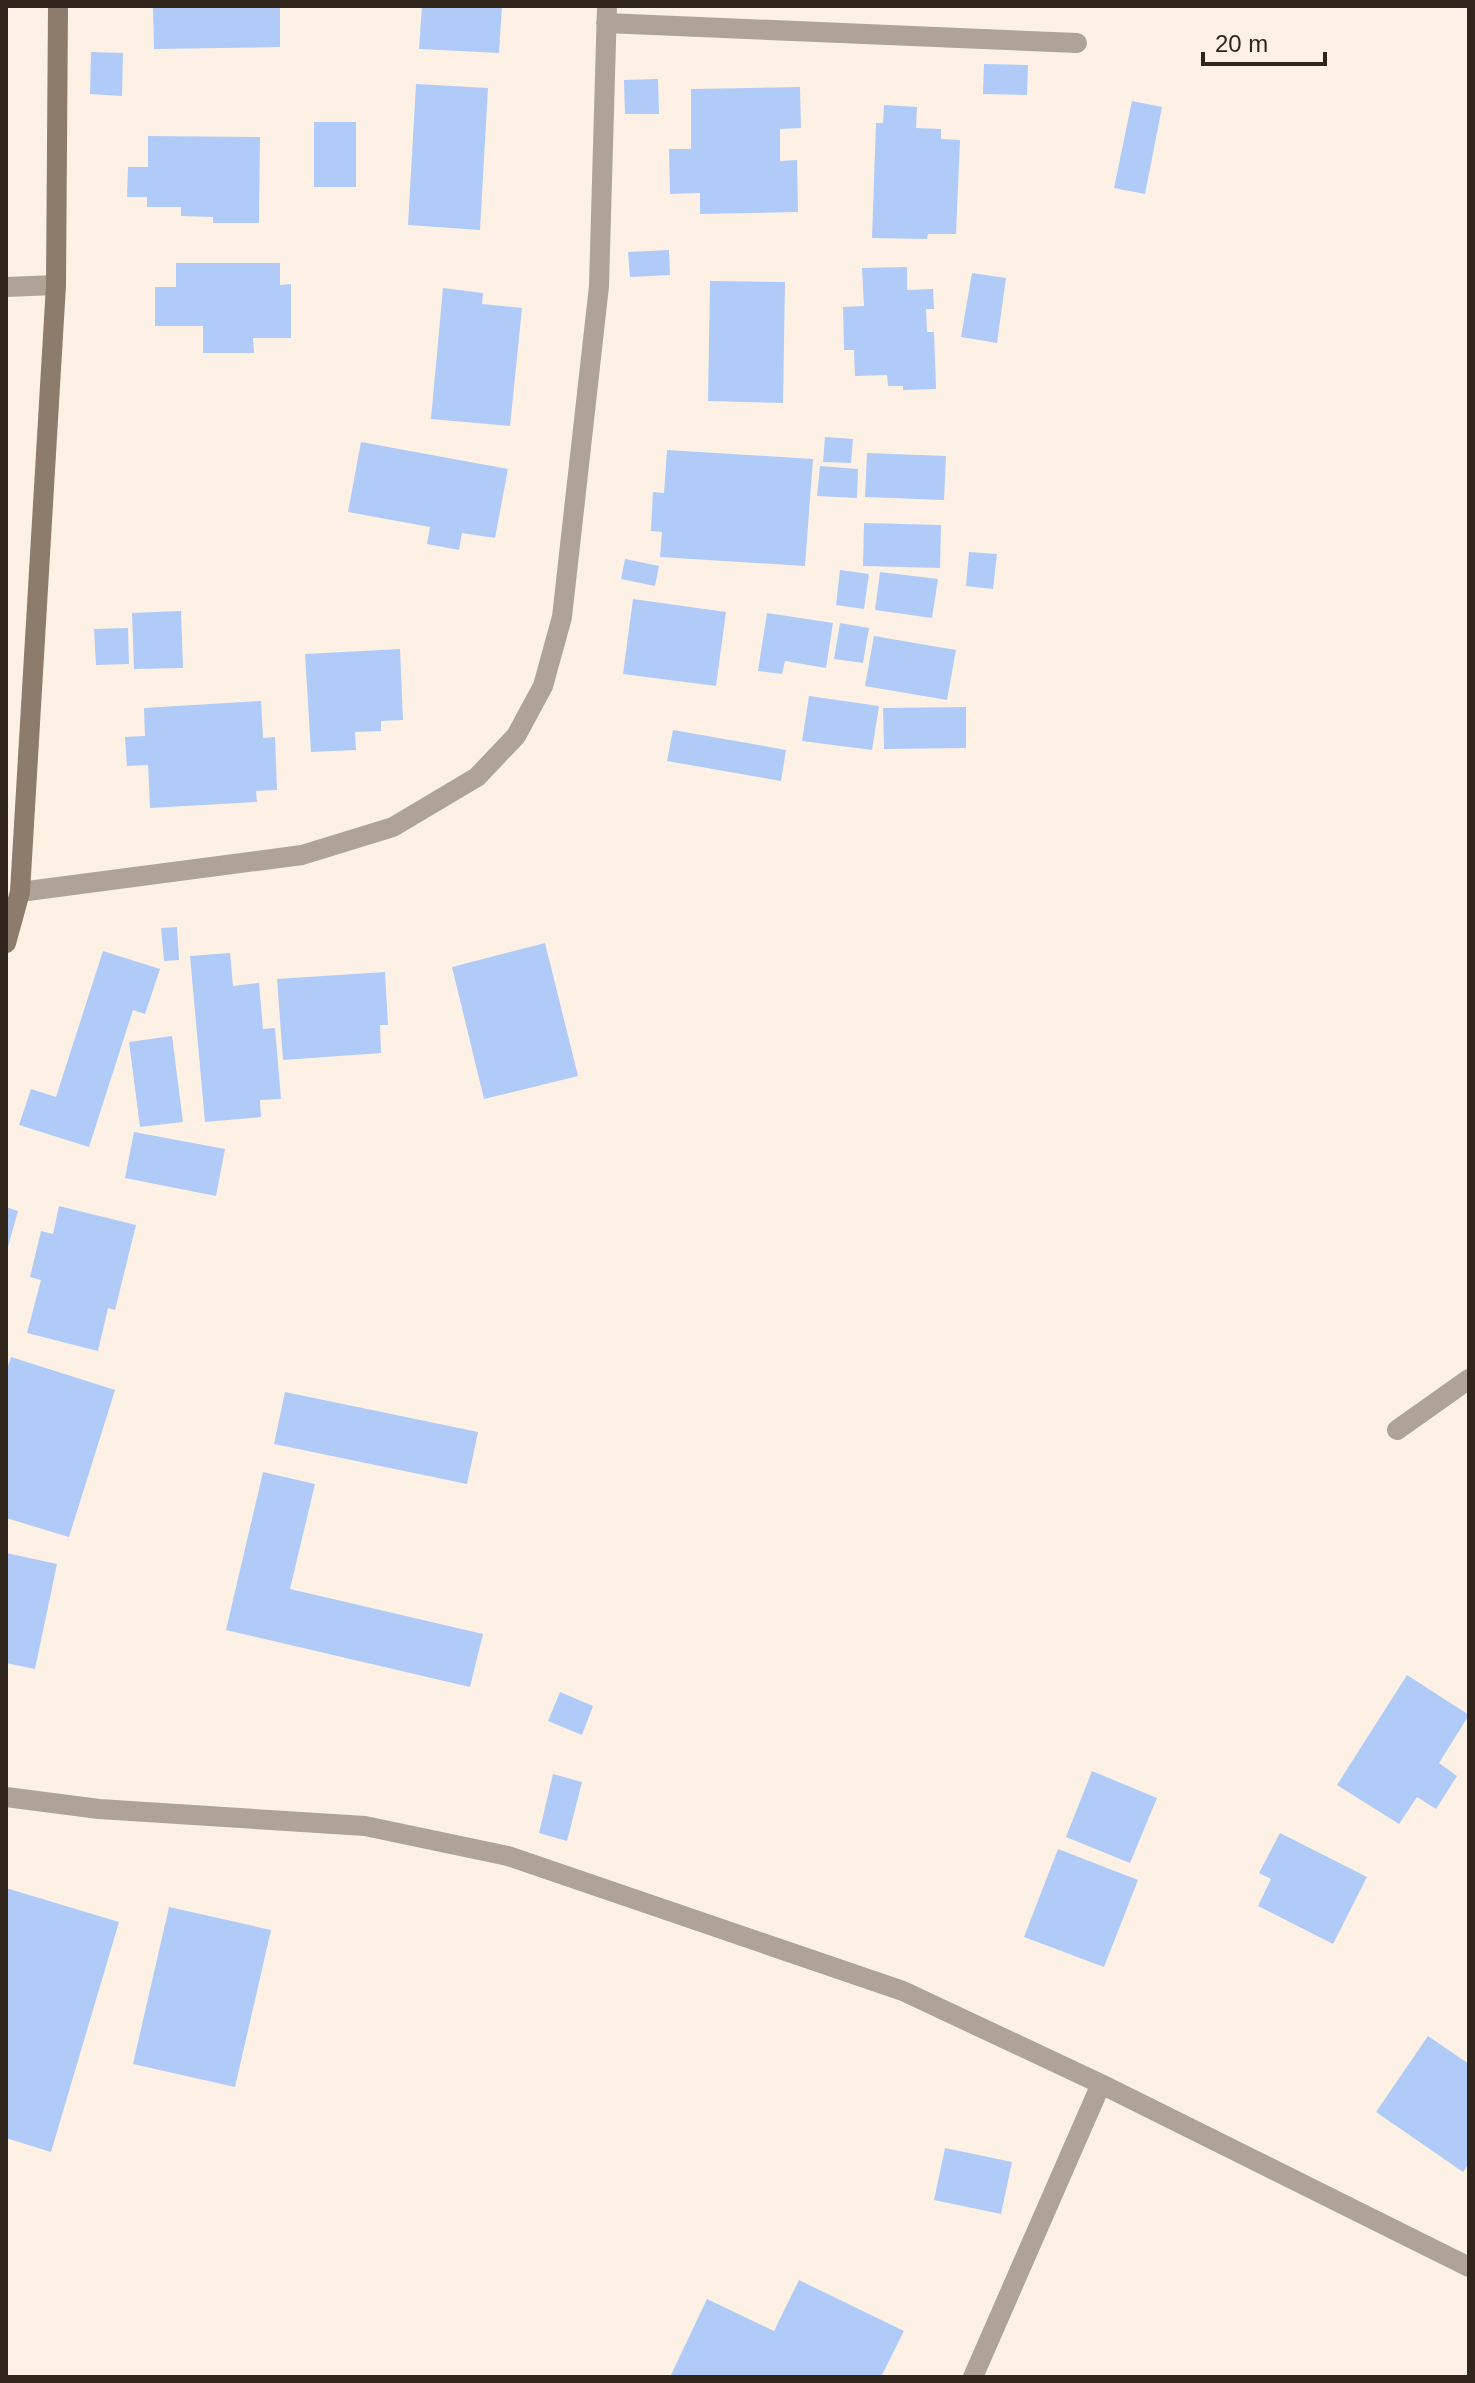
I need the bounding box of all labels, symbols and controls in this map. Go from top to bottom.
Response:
scale bar [1203,16,1325,66]
text: 20 m [1215,30,1268,57]

